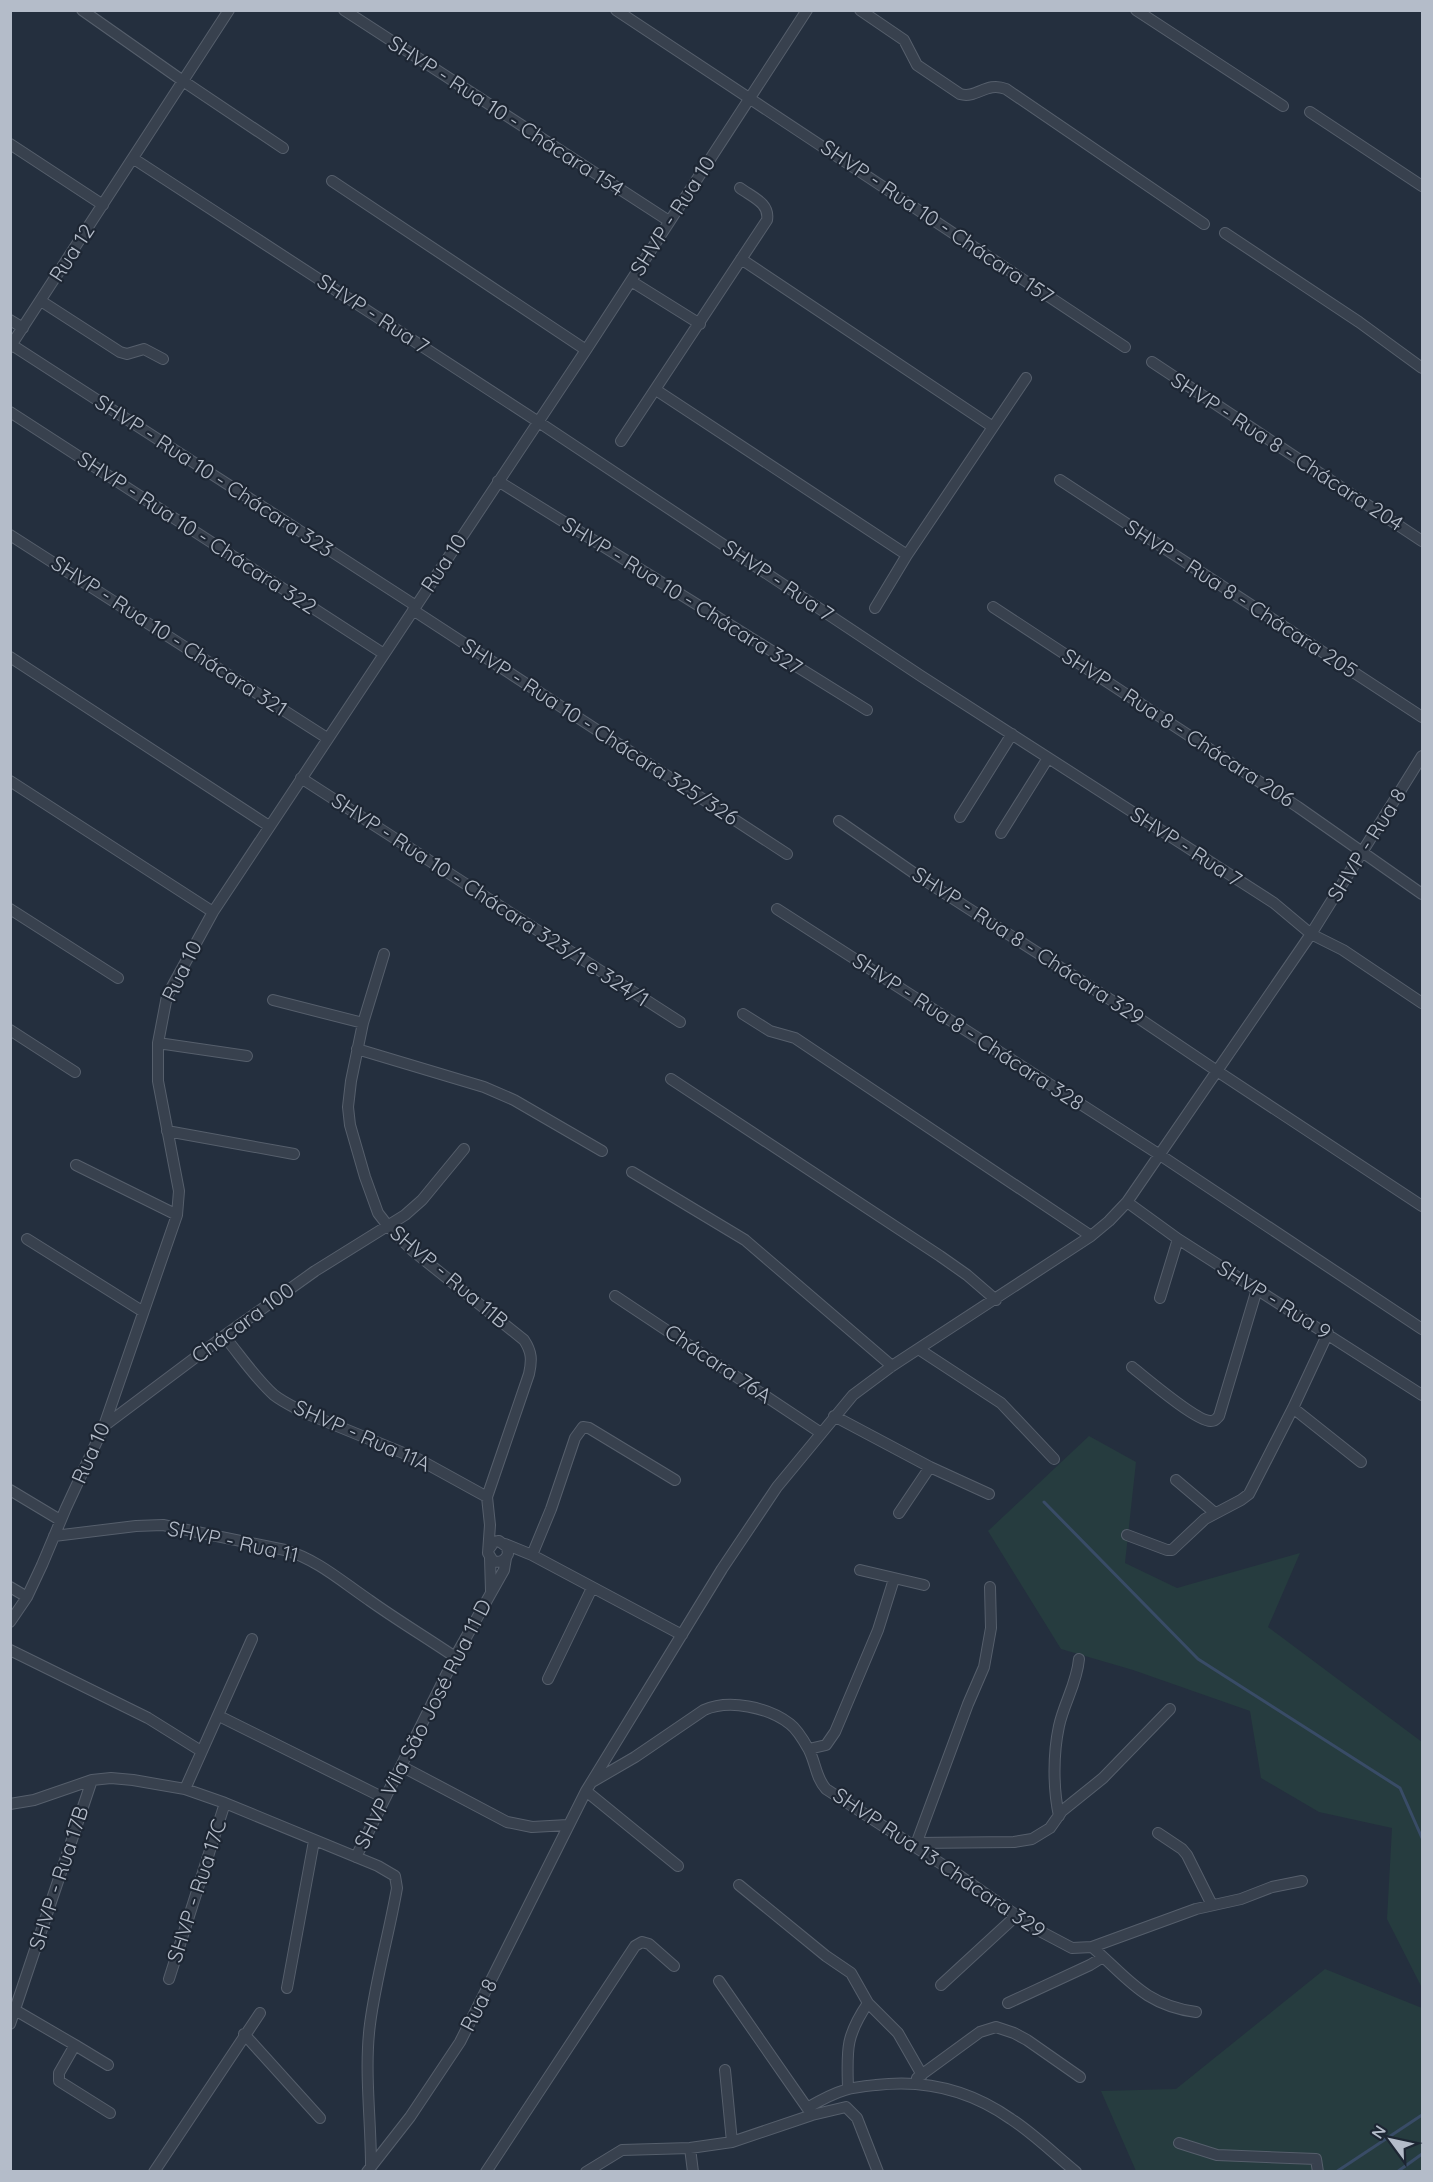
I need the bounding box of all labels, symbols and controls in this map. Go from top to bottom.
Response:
street label: SHVP - Rua 10 - Chácara 154 [384,29,629,201]
street label: SHVP - Rua 10 - Chácara 157 [816,133,1059,309]
street label: SHVP - Rua 10 [624,151,721,280]
street label: Rua 12 [43,219,99,286]
street label: SHVP - Rua 7 [313,267,435,359]
street label: SHVP - Rua 8 - Chácara 204 [1166,366,1409,536]
street label: SHVP - Rua 10 - Chácara 323 [90,388,339,562]
street label: SHVP - Rua 10 - Chácara 322 [73,445,322,619]
street label: SHVP - Rua 10 - Chácara 327 [558,510,808,680]
street label: SHVP - Rua 8 - Chácara 205 [1120,513,1363,683]
street label: Rua 10 [415,528,472,597]
street label: SHVP - Rua 7 [718,534,839,627]
street label: SHVP - Rua 10 - Chácara 321 [47,549,292,721]
street label: SHVP - Rua 10 - Chácara 325/326 [457,632,744,830]
street label: SHVP - Rua 8 - Chácara 206 [1057,642,1300,812]
street label: SHVP - Rua 8 [1321,783,1411,906]
street label: SHVP - Rua 10 - Chácara 323/1 e 324/1 [327,787,654,1012]
street label: SHVP - Rua 7 [1126,800,1248,892]
street label: SHVP - Rua 8 - Chácara 329 [908,860,1149,1030]
street label: Rua 10 [155,936,207,1005]
street label: SHVP - Rua 8 - Chácara 328 [848,947,1089,1116]
street label: SHVP - Rua 11B [385,1219,514,1333]
street label: SHVP - Rua 9 [1213,1254,1336,1344]
street label: Chácara 100 [186,1276,299,1368]
street label: Chácara 76A [660,1318,777,1408]
street label: SHVP - Rua 11A [290,1393,435,1477]
street label: Rua 10 [65,1418,115,1487]
street label: SHVP - Rua 11 [166,1514,301,1568]
street label: SHVP Vila São José Rua 11 D [348,1594,496,1853]
street label: SHVP Rua 13 Chácara 329 [828,1781,1051,1943]
street label: SHVP - Rua 17B [23,1803,94,1953]
street label: SHVP - Rua 17C [161,1815,232,1966]
street label: Rua 8 [454,1974,502,2035]
north arrow [1361,2110,1421,2170]
text: N [1367,2121,1390,2142]

